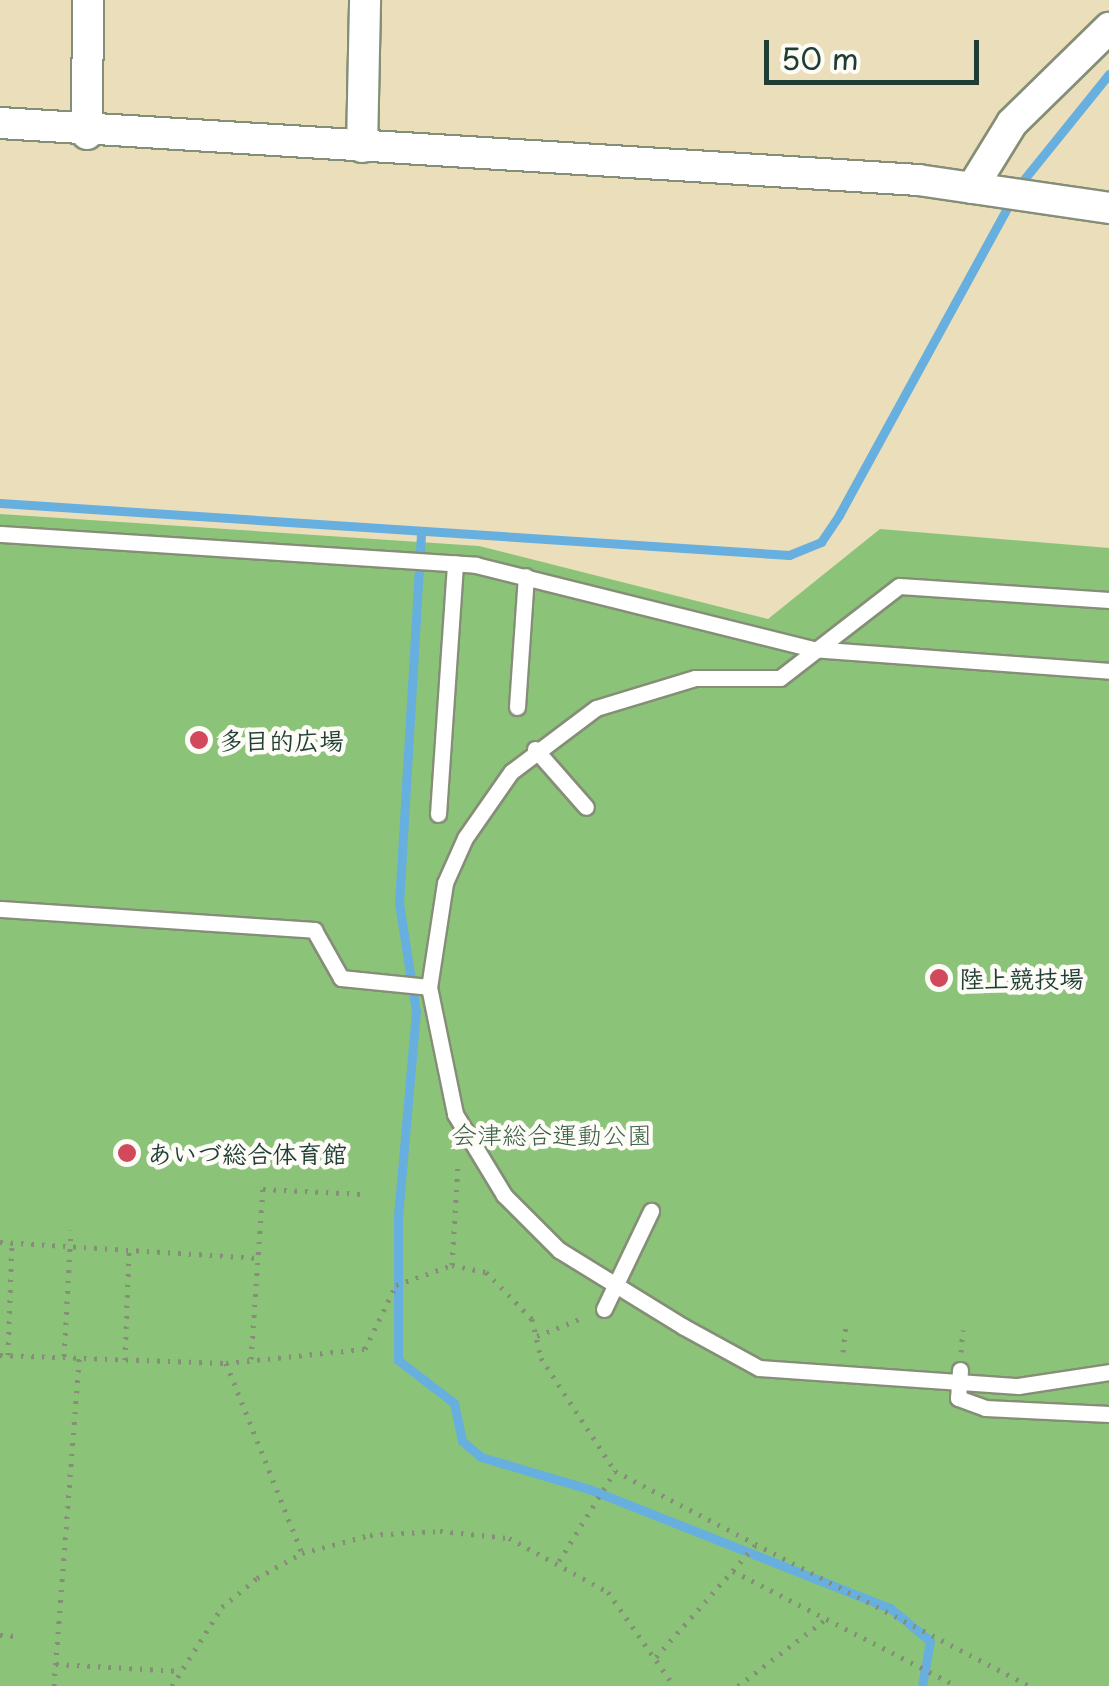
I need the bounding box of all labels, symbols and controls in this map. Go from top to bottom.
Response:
scale bar [769,20,984,82]
text: 50 m [781,35,859,80]
place label: 多目的広場 [219,725,344,755]
marker: 多目的広場 [188,729,210,751]
place label: 陸上競技場 [959,963,1084,993]
marker: 陸上競技場 [928,967,950,989]
park label: 会津総合運動公園 [452,1119,652,1149]
place label: あいづ総合体育館 [147,1138,347,1168]
marker: あいづ総合体育館 [116,1142,138,1164]

